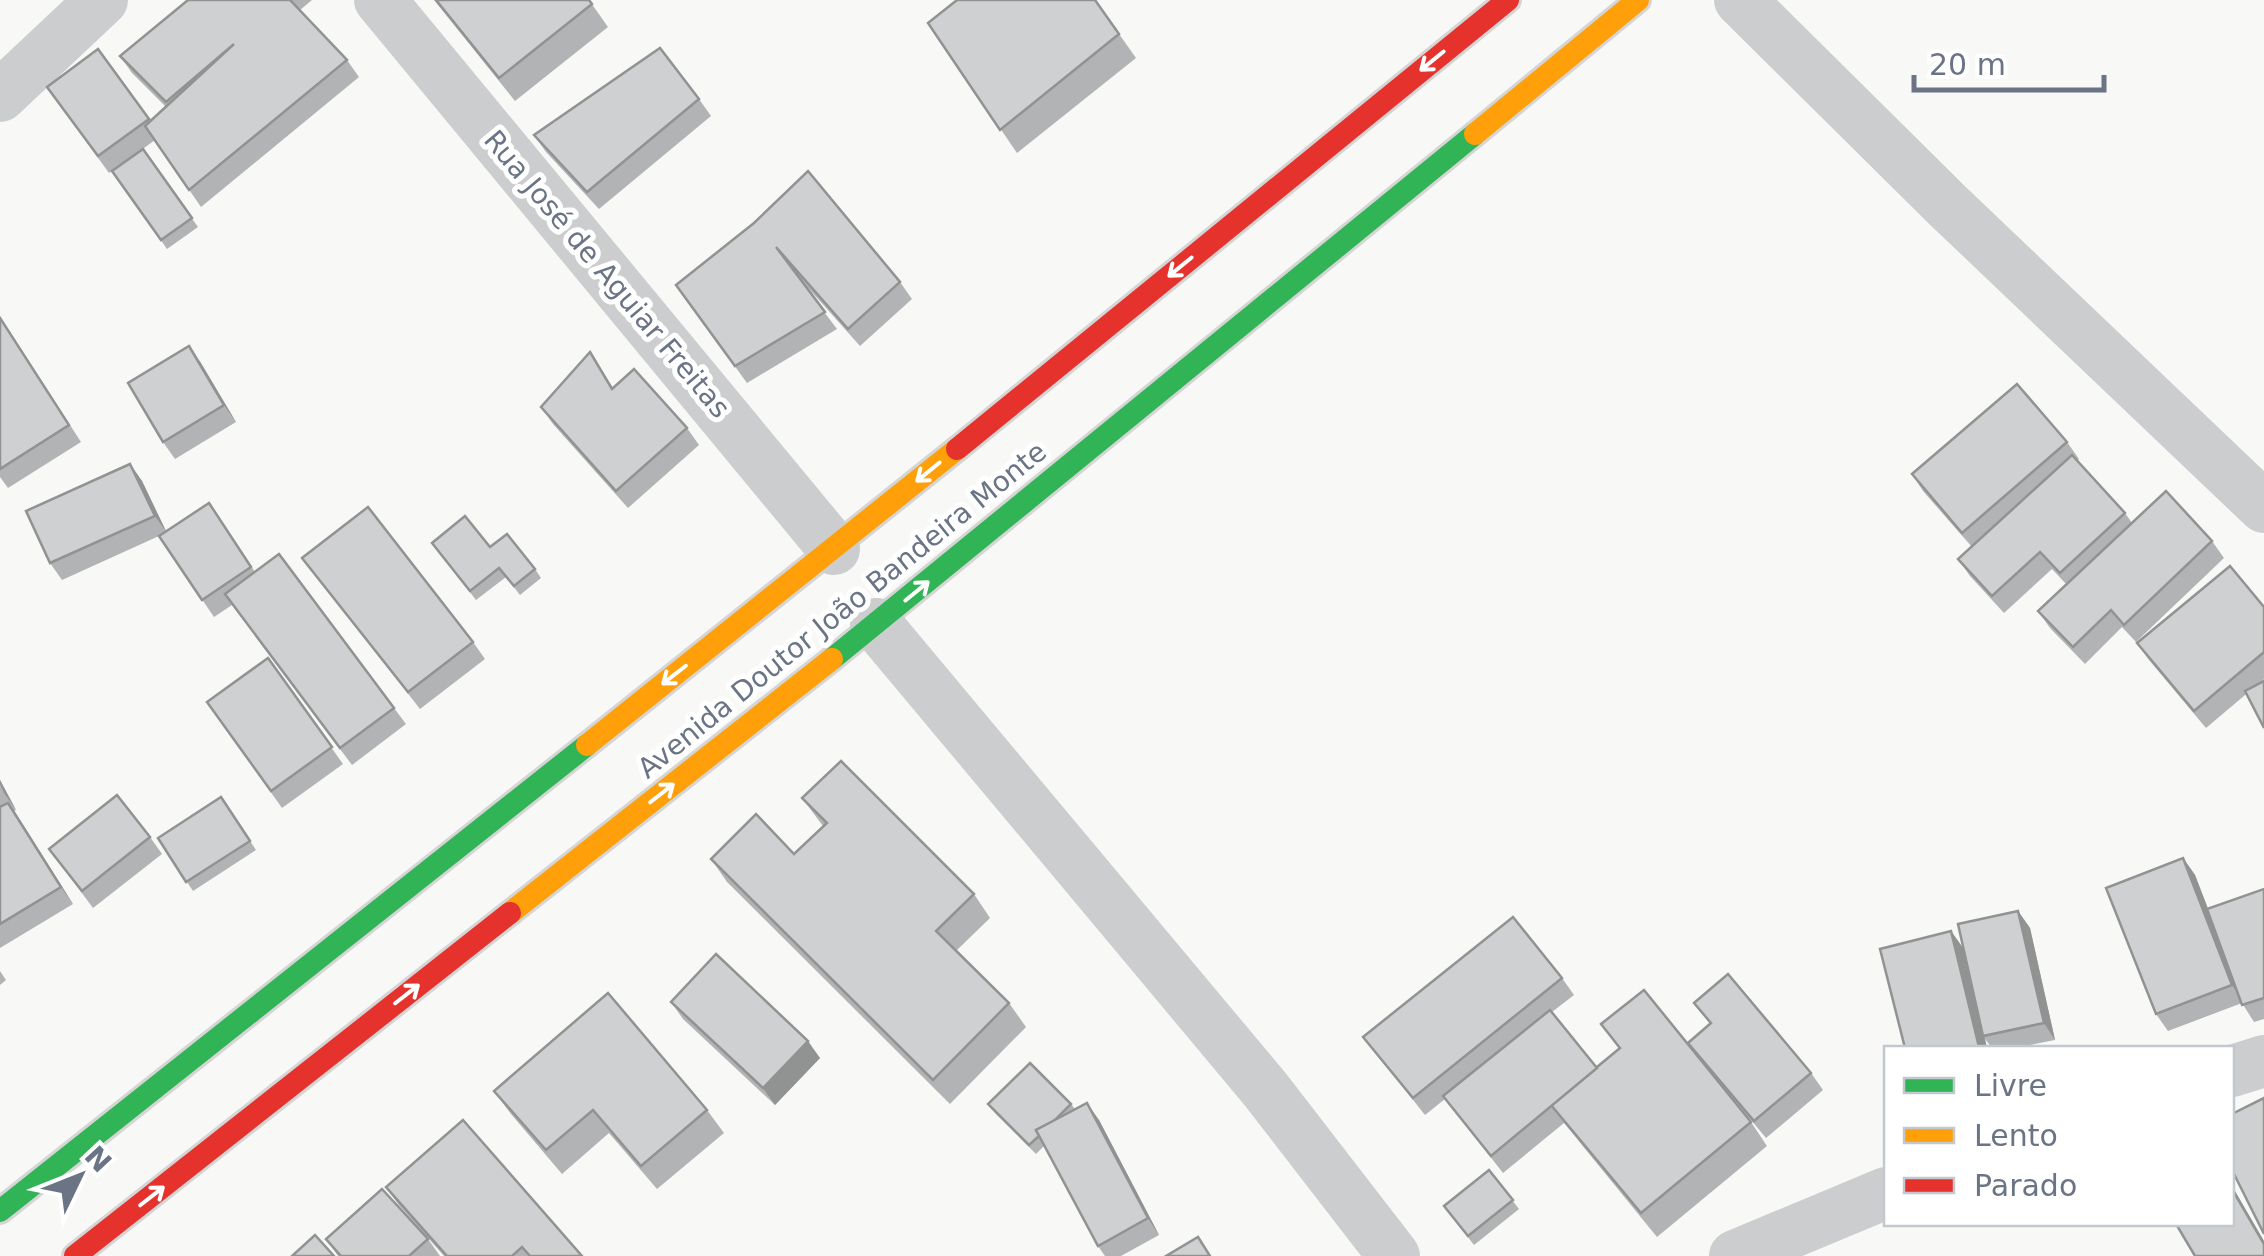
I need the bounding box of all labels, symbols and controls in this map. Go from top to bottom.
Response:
scale bar [1914,30,2104,92]
text: 20 m [1929,47,2006,82]
one-way arrow [1419,50,1446,71]
street label: Rua José de Aguiar Freitas [477,124,737,424]
one-way arrow [1167,255,1194,277]
street label: Avenida Doutor João Bandeira Monte [631,435,1053,785]
one-way arrow [915,461,941,483]
one-way arrow [903,580,929,602]
one-way arrow [662,664,688,686]
one-way arrow [648,783,675,804]
one-way arrow [393,984,420,1005]
legend [1884,1046,2234,1226]
text: Livre [1974,1068,2047,1103]
text: Lento [1974,1118,2058,1153]
north arrow [30,1126,130,1226]
text: N [78,1139,118,1179]
text: Parado [1974,1168,2077,1203]
one-way arrow [138,1185,165,1206]

